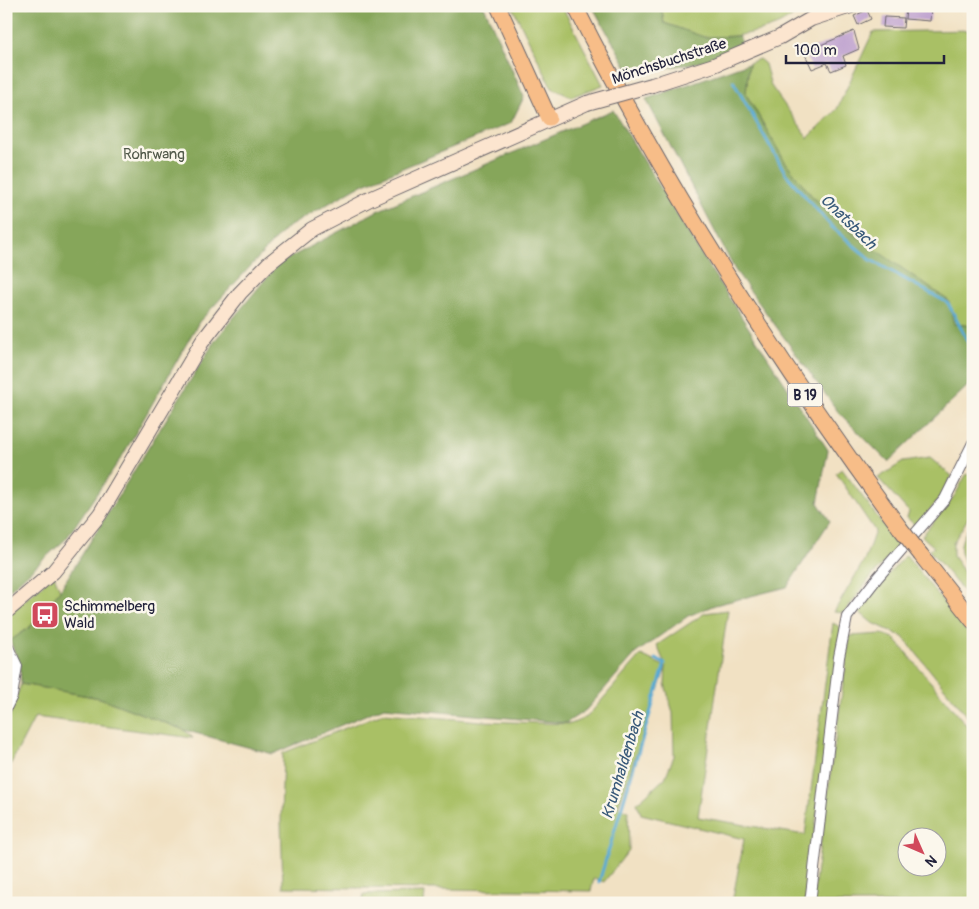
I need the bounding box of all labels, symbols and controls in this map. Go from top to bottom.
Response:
scale bar [786,32,944,64]
street label: Mönchsbuchstraße [610,34,729,89]
text: 100 m [794,41,837,60]
park label: Rohrwang [123,145,185,164]
water label: Onatsbach [816,190,882,255]
road number: B 19 [788,384,822,406]
place label: Schimmelberg Wald [64,597,155,633]
bus stop icon: Schimmelberg Wald [30,600,60,630]
water label: Krumhaldenbach [597,708,649,822]
north arrow [896,826,946,876]
text: N [921,851,940,870]

